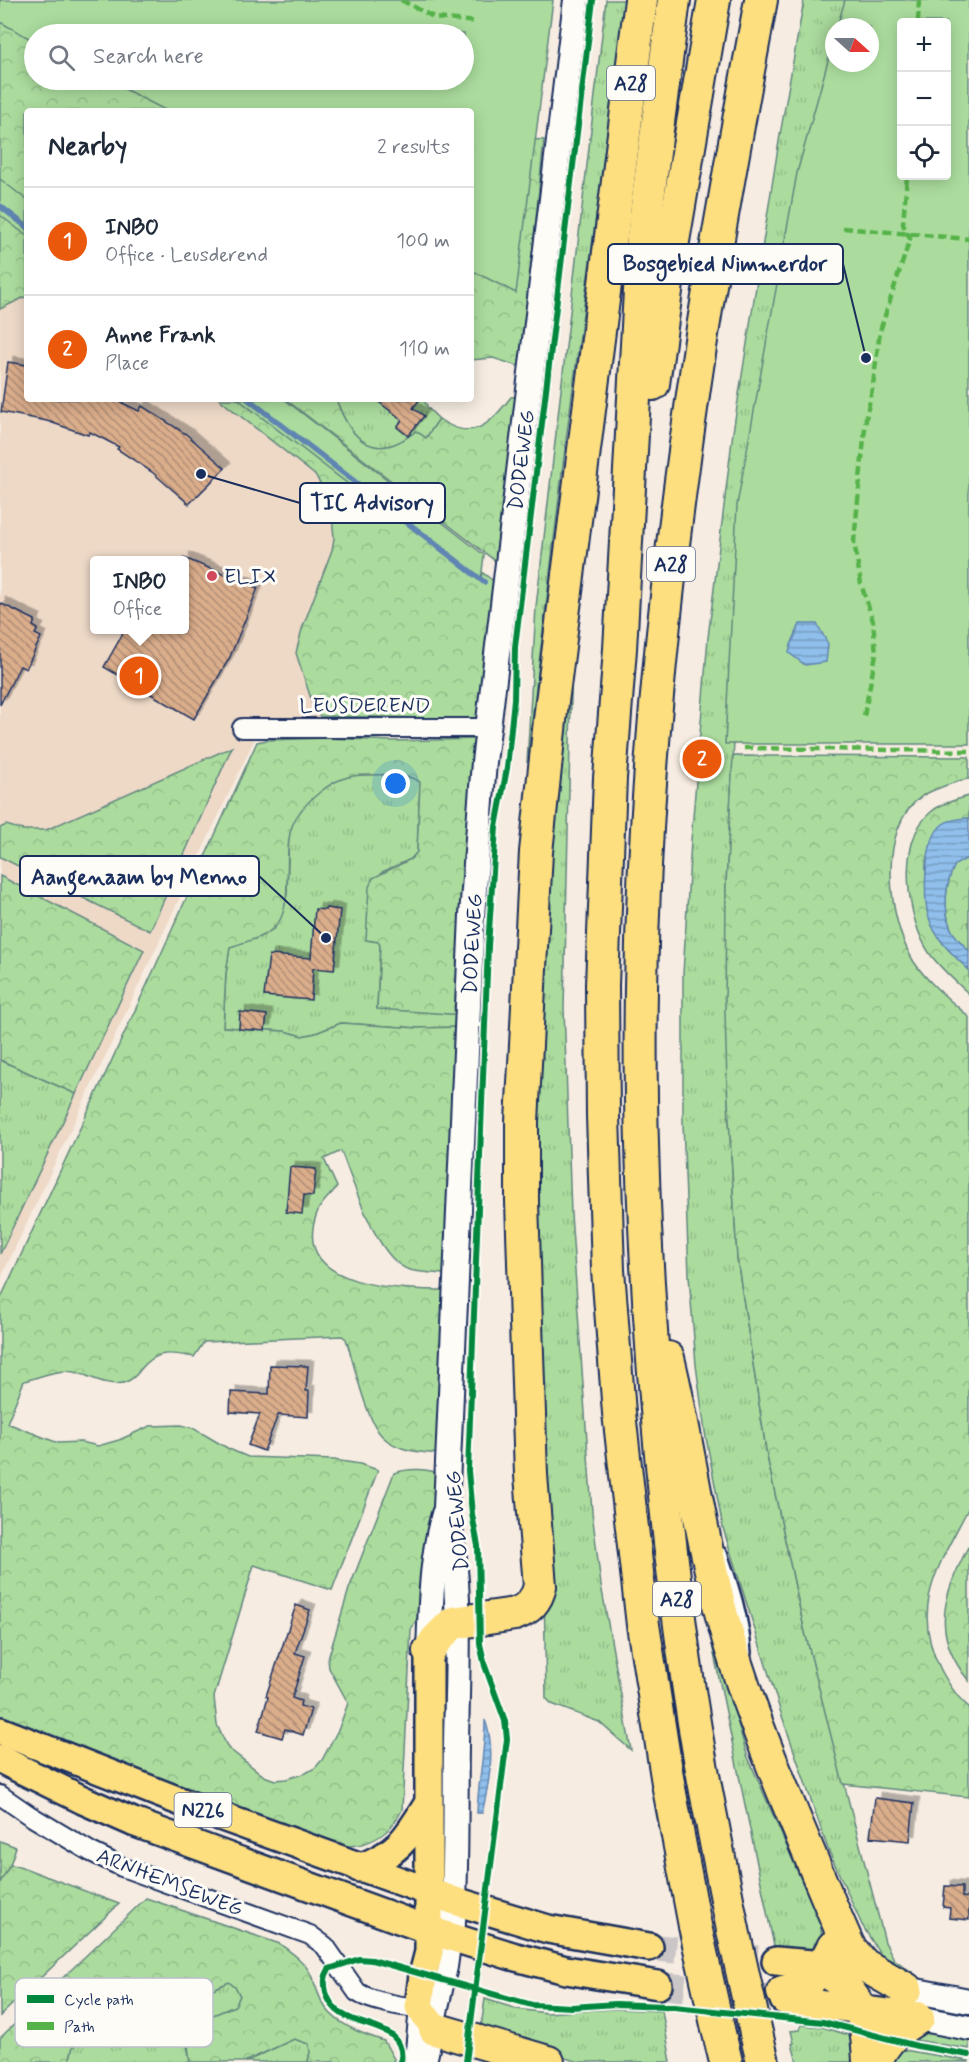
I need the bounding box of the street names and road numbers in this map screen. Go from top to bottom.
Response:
road number: A28 [607,66,655,100]
street label: DODEWEG [502,408,542,512]
road number: A28 [647,547,695,581]
street label: LEUSDEREND [300,692,430,720]
street label: DODEWEG [456,893,490,995]
street label: DODEWEG [440,1469,476,1572]
road number: A28 [653,1582,701,1616]
road number: N226 [174,1793,232,1827]
street label: ARNHEMSEWEG [92,1842,247,1924]

